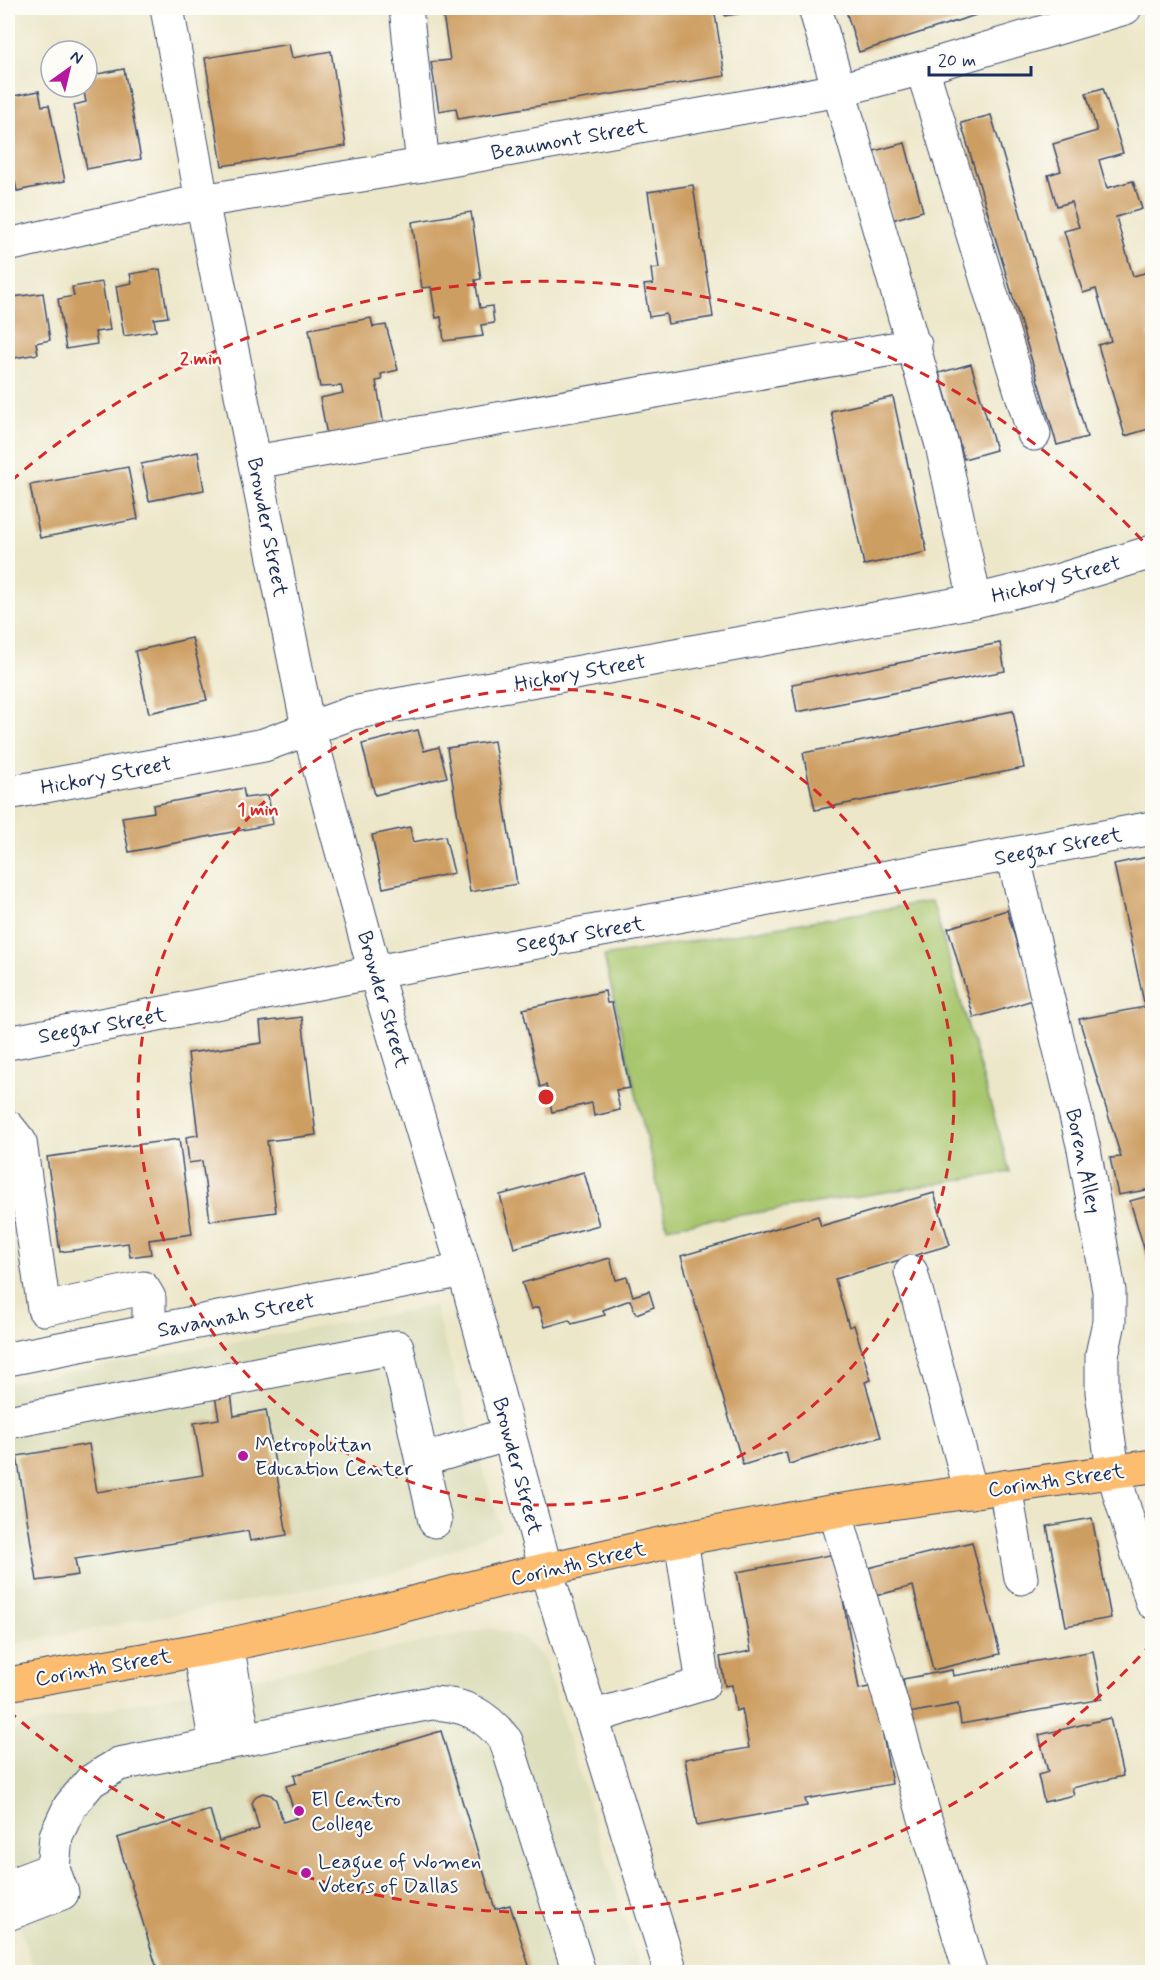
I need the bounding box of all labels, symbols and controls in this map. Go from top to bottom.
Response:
north arrow [39,39,99,99]
scale bar [929,39,1031,77]
text: N [66,46,87,69]
text: 20 m [938,49,976,73]
street label: Beaumont Street [489,112,650,168]
text: 2 min [180,347,222,371]
street label: Browder Street [240,455,294,600]
street label: Hickory Street [988,549,1124,611]
street label: Hickory Street [512,648,648,698]
street label: Hickory Street [38,750,174,802]
text: 1 min [237,798,279,822]
street label: Seegar Street [992,821,1125,875]
street label: Seegar Street [514,910,647,962]
street label: Browder Street [350,928,416,1072]
street label: Seegar Street [36,1001,169,1053]
centre of rings [536,1087,556,1107]
street label: Boren Alley [1058,1106,1108,1216]
street label: Savannah Street [155,1287,317,1345]
street label: Browder Street [485,1394,549,1539]
place label: Metropolitan Education Center [255,1431,413,1483]
marker: Metropolitan Education Center [236,1449,250,1463]
street label: Corinth Street [986,1457,1127,1504]
street label: Corinth Street [508,1535,649,1593]
street label: Corinth Street [33,1642,174,1694]
place label: El Centro College [311,1786,401,1838]
marker: El Centro College [292,1804,306,1818]
place label: League of Women Voters of Dallas [318,1848,481,1900]
marker: League of Women Voters of Dallas [299,1866,313,1880]

